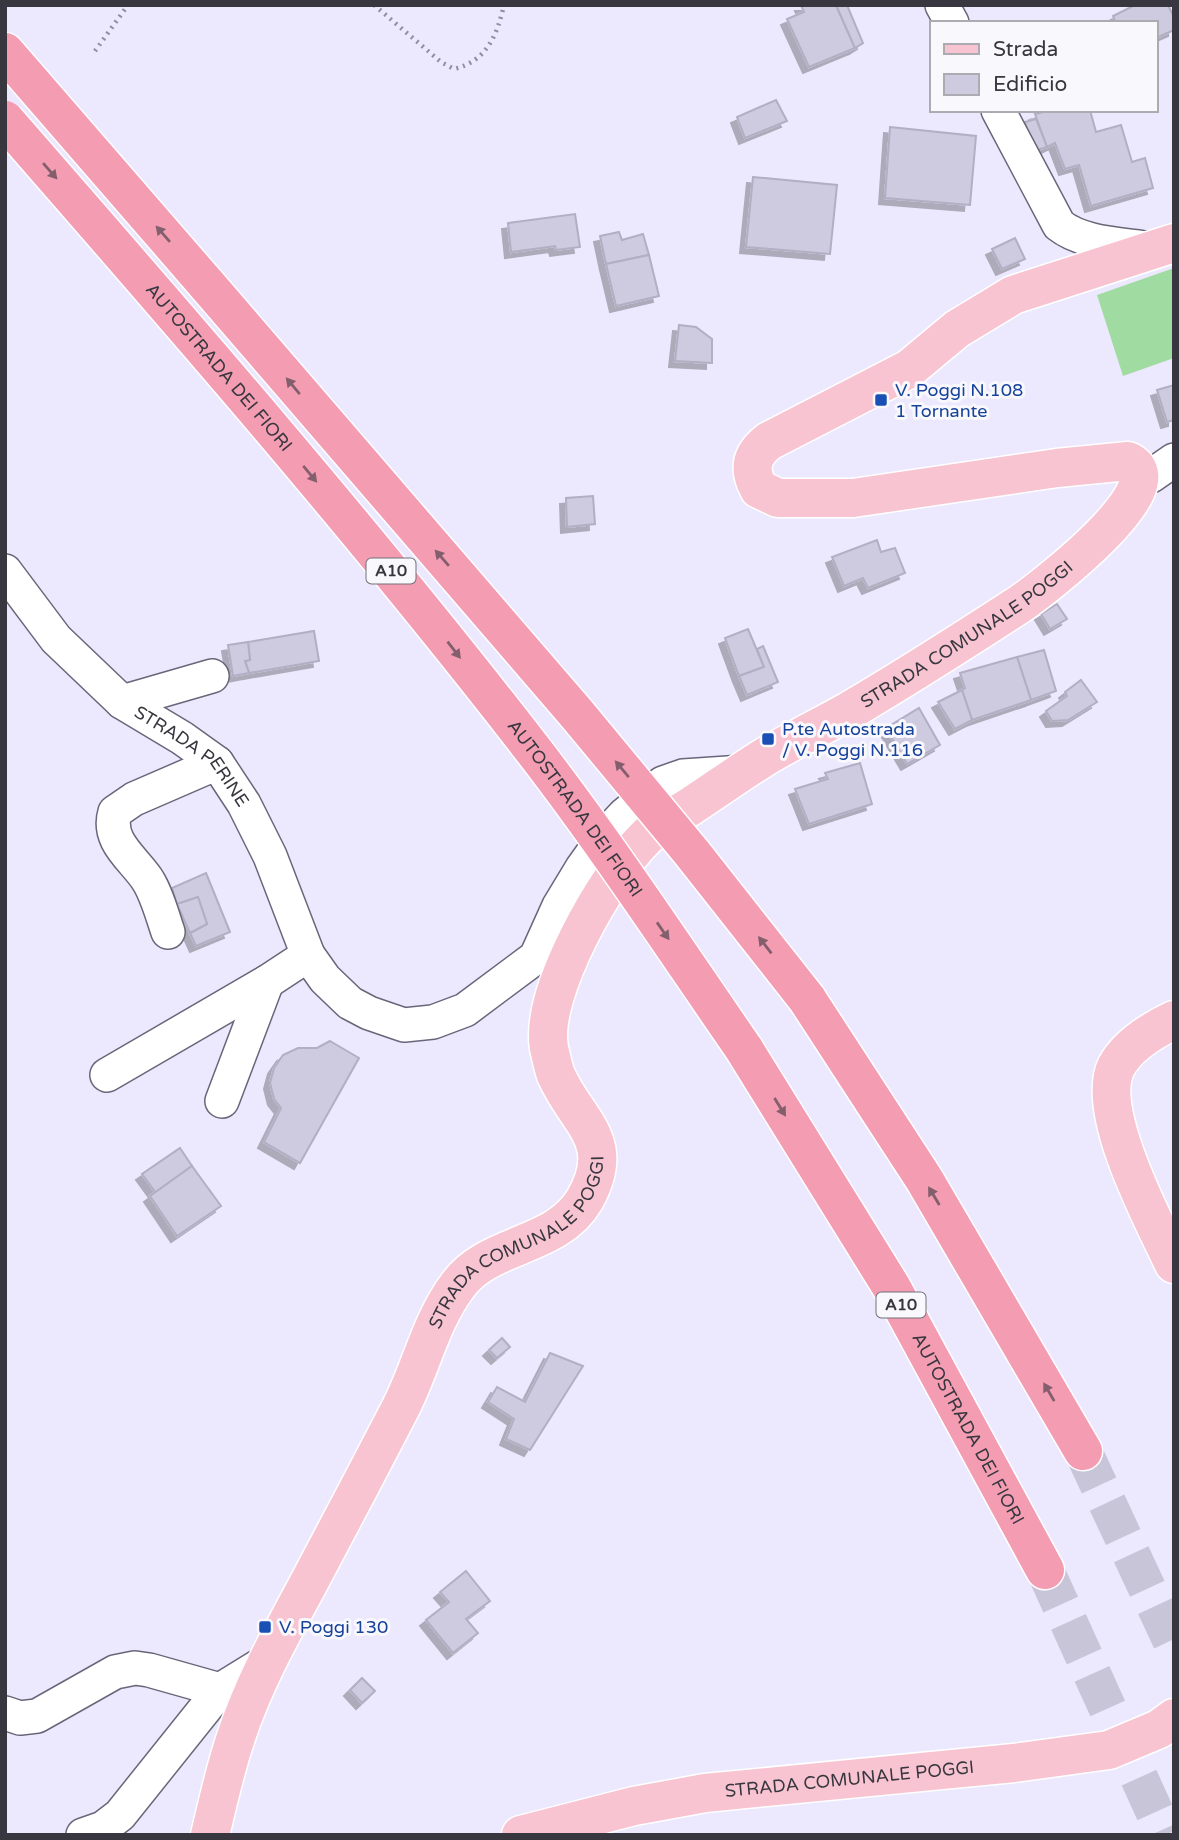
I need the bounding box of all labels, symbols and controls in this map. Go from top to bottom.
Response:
legend [930,21,1158,112]
text: Strada [993,37,1058,62]
text: Edificio [993,72,1067,97]
one-way arrow [42,162,58,180]
one-way arrow [156,226,171,243]
street label: AUTOSTRADA DEI FIORI [141,279,297,456]
one-way arrow [286,378,301,395]
place label: V. Poggi N.108 1 Tornante [895,379,1023,422]
marker: V. Poggi N.108 1 Tornante [873,392,889,408]
one-way arrow [302,466,317,483]
one-way arrow [435,550,450,567]
street label: STRADA COMUNALE POGGI [857,556,1077,713]
road number: A10 [366,558,416,584]
one-way arrow [447,640,462,658]
street label: STRADA PERINE [130,701,254,811]
street label: AUTOSTRADA DEI FIORI [503,715,647,901]
place label: P.te Autostrada / V. Poggi N.116 [782,718,923,761]
marker: P.te Autostrada / V. Poggi N.116 [760,731,776,747]
one-way arrow [615,760,630,777]
one-way arrow [656,922,670,940]
one-way arrow [758,937,773,954]
one-way arrow [774,1097,787,1116]
street label: STRADA COMUNALE POGGI [424,1156,609,1332]
one-way arrow [928,1186,940,1205]
road number: A10 [876,1292,926,1317]
street label: AUTOSTRADA DEI FIORI [907,1329,1029,1528]
one-way arrow [1043,1382,1055,1401]
place label: V. Poggi 130 [279,1616,388,1638]
marker: V. Poggi 130 [257,1619,273,1635]
street label: STRADA COMUNALE POGGI [724,1756,975,1802]

